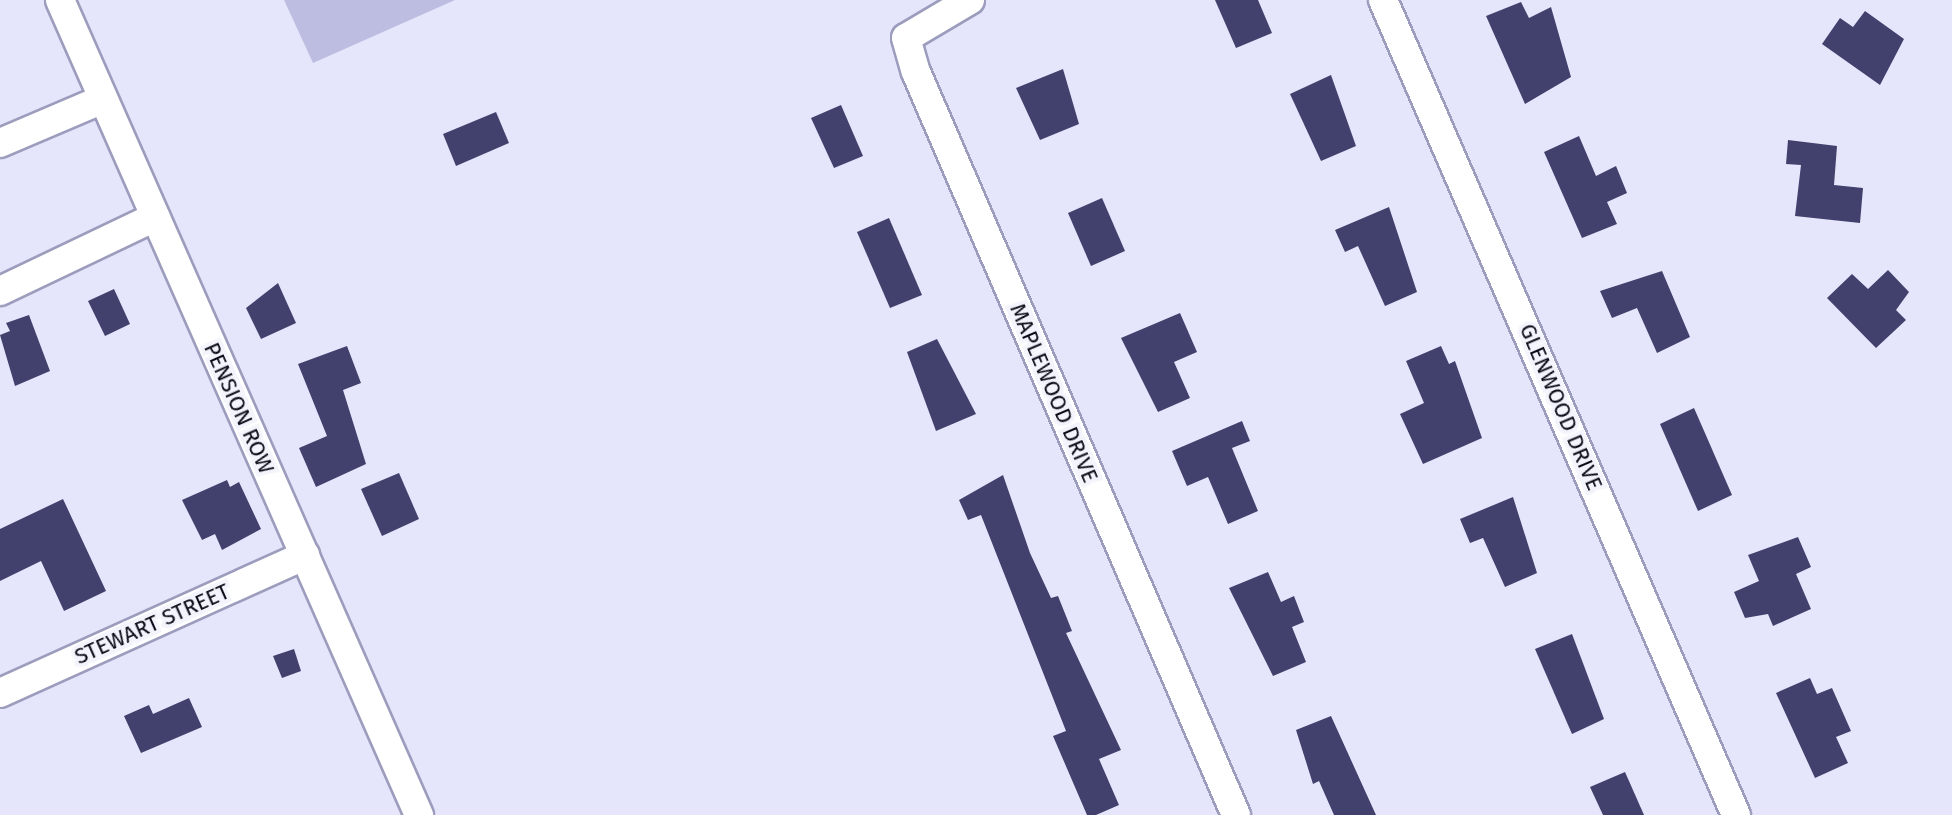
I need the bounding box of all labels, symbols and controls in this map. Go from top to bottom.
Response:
street label: MAPLEWOOD DRIVE [1004,300,1104,486]
street label: GLENWOOD DRIVE [1514,320,1608,494]
street label: PENSION ROW [198,338,280,478]
street label: STEWART STREET [71,578,233,670]

